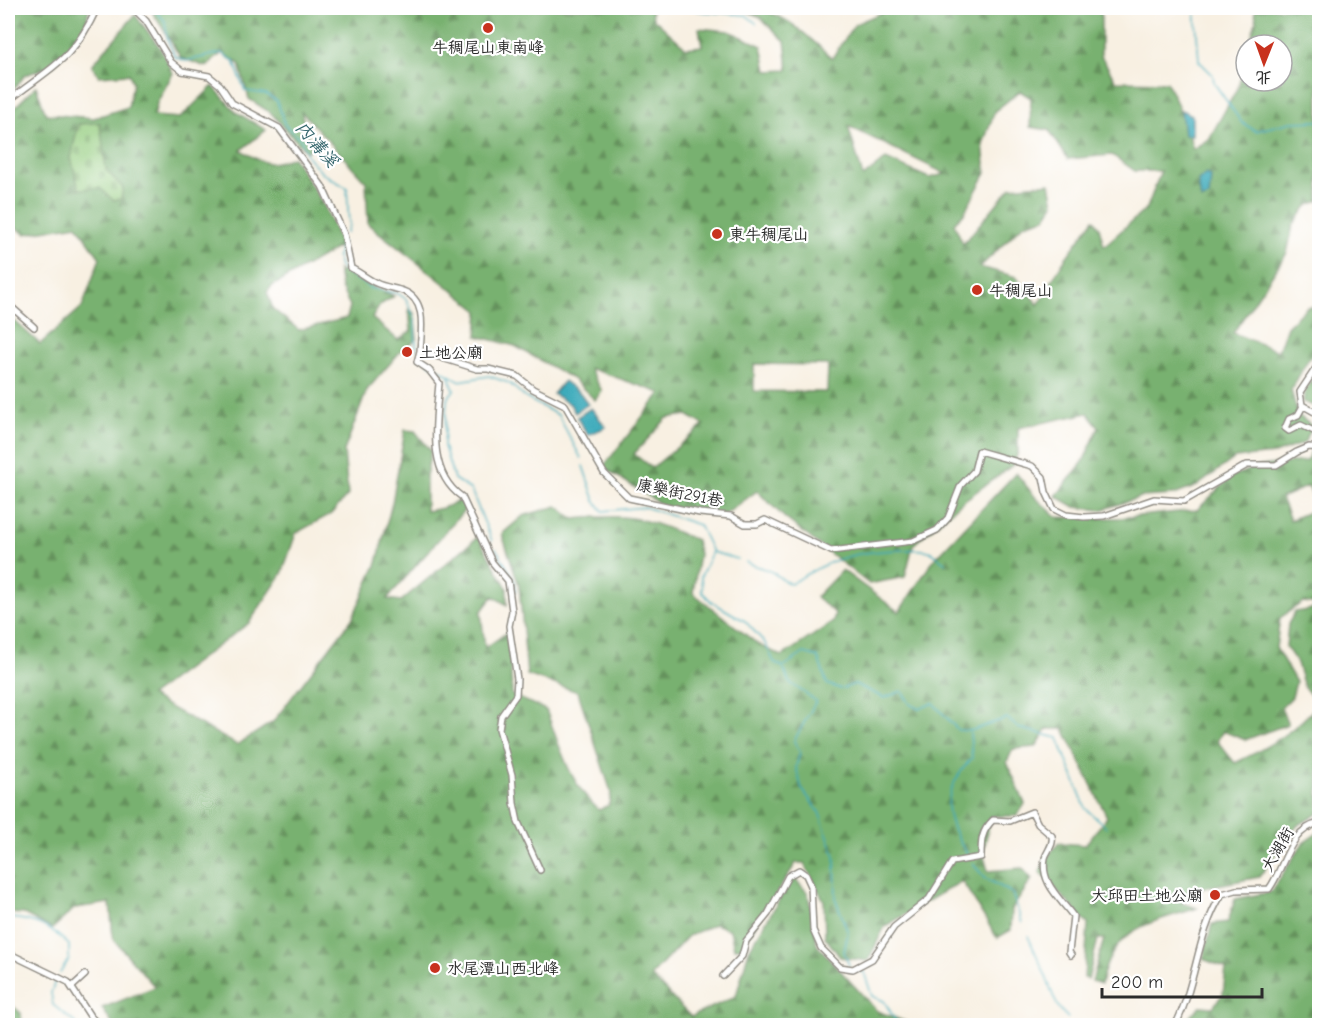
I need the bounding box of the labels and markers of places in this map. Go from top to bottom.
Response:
marker: 牛稠尾山東南峰 [481,21,495,35]
place label: 牛稠尾山東南峰 [432,39,544,57]
place label: 東牛稠尾山 [729,226,809,244]
marker: 東牛稠尾山 [710,227,724,241]
place label: 牛稠尾山 [989,282,1053,300]
marker: 牛稠尾山 [970,283,984,297]
place label: 土地公廟 [419,344,483,362]
marker: 土地公廟 [400,345,414,359]
place label: 大邱田土地公廟 [1091,887,1203,905]
marker: 大邱田土地公廟 [1208,888,1222,902]
place label: 水尾潭山西北峰 [447,960,559,978]
marker: 水尾潭山西北峰 [428,961,442,975]

